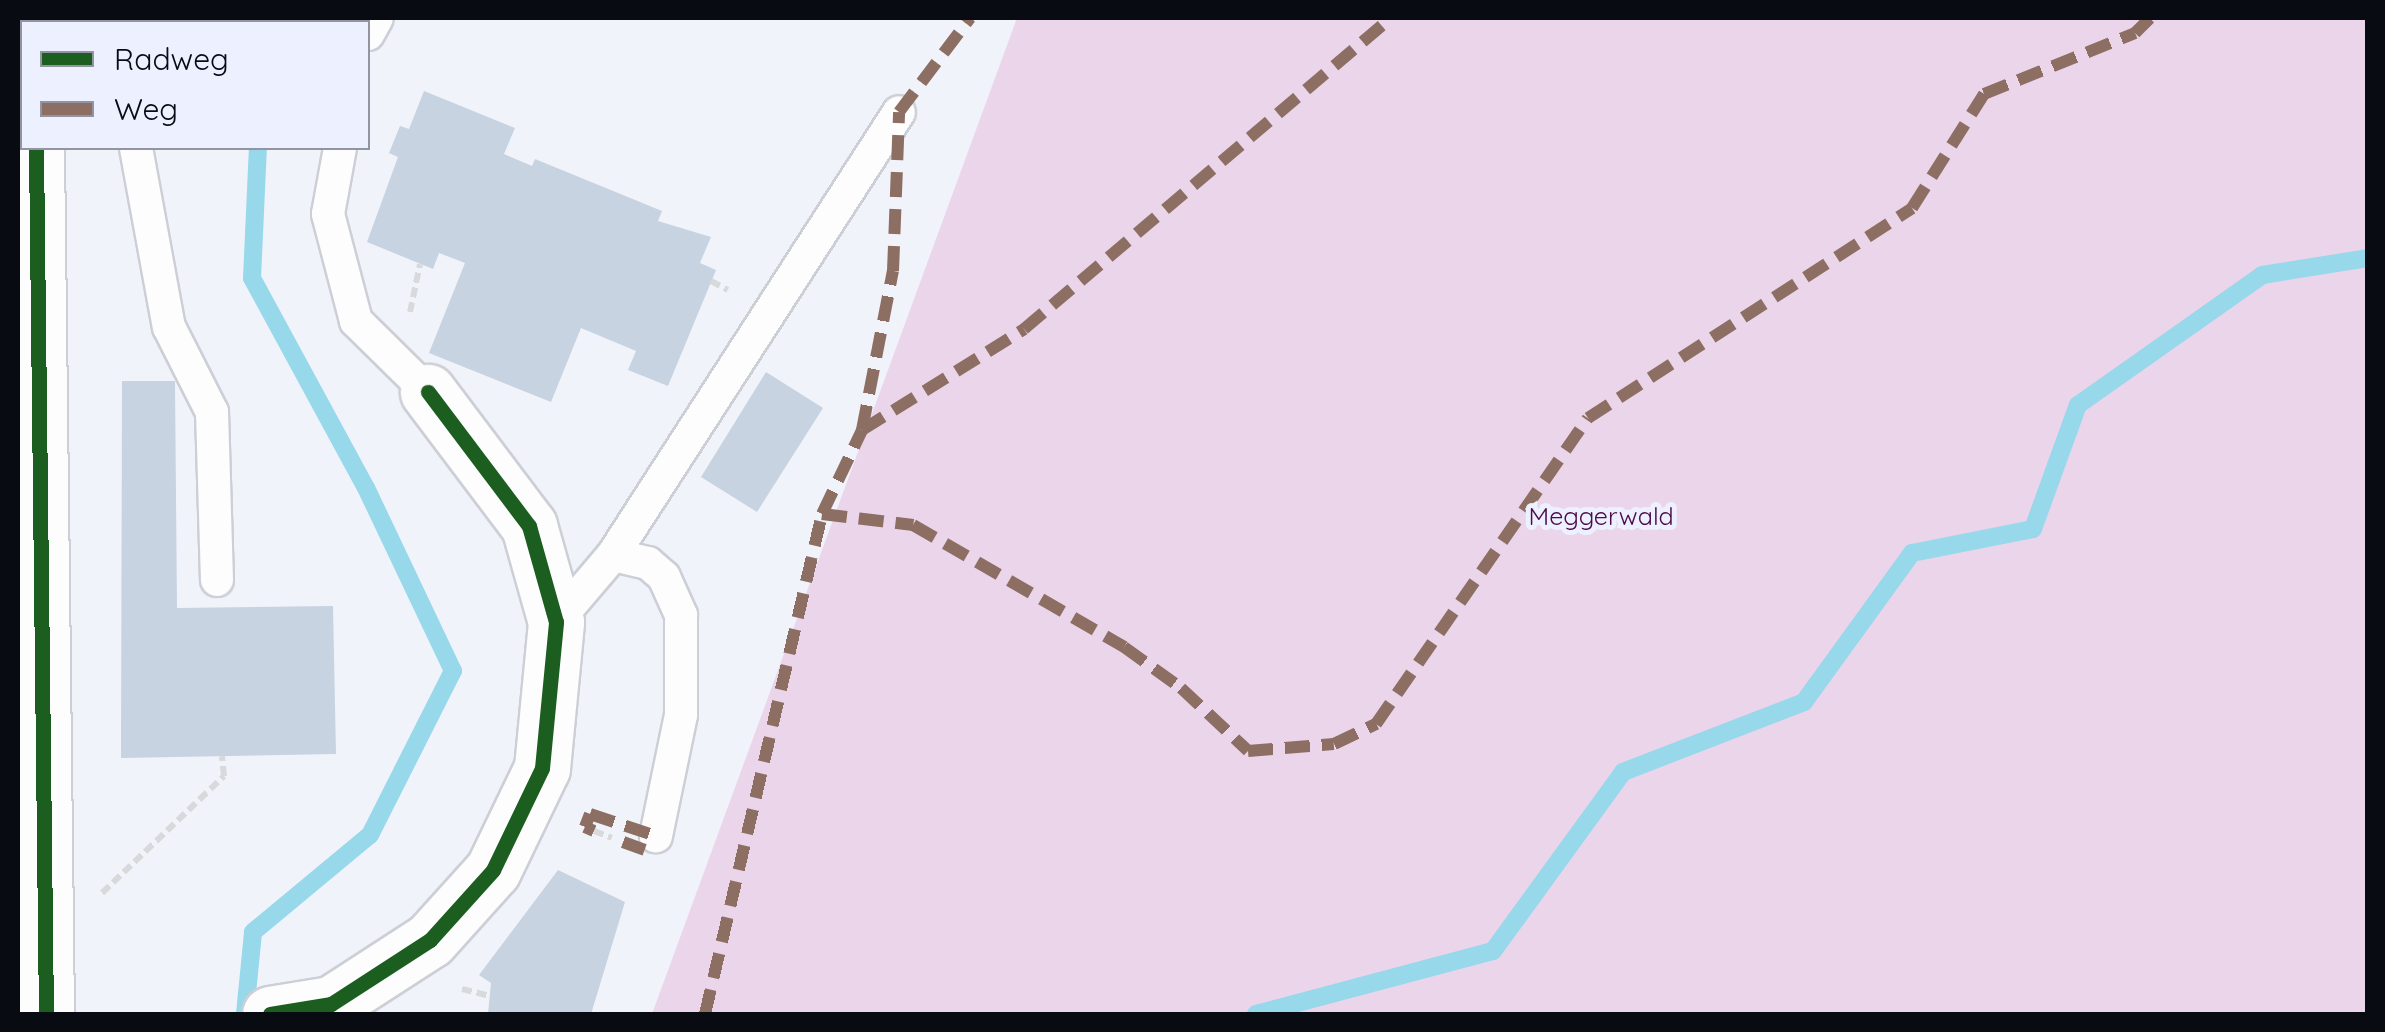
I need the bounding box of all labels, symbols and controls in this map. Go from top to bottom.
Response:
legend [20,20,370,150]
text: Radweg [114,40,229,78]
text: Weg [114,90,178,128]
park label: Meggerwald [1528,501,1674,531]

